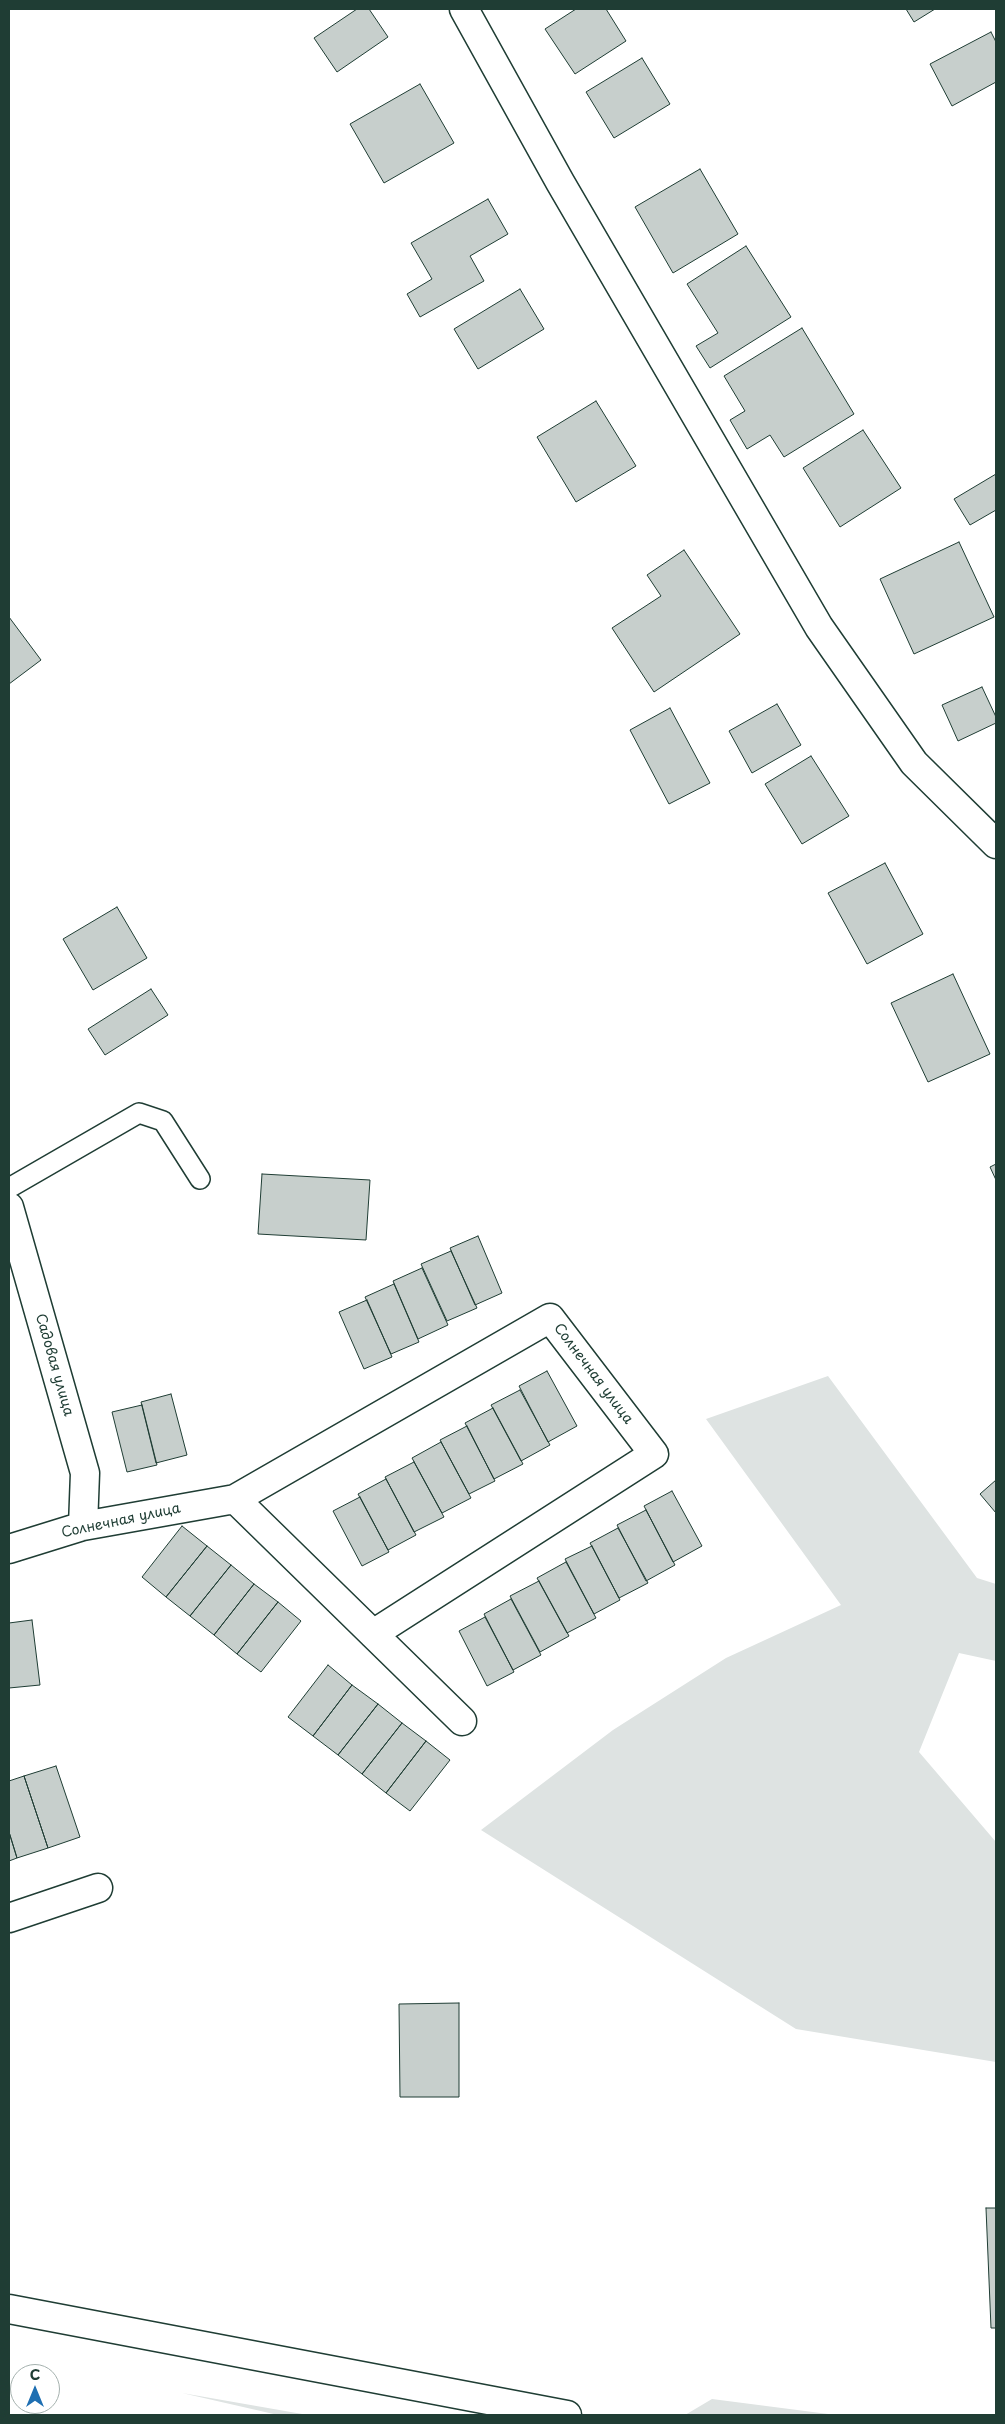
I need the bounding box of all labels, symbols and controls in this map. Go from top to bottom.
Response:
street label: Садовая улица [31,1312,77,1418]
street label: Солнечная улица [550,1321,636,1427]
street label: Солнечная улица [60,1500,182,1542]
north arrow [10,2364,60,2414]
text: С [30,2364,40,2385]

